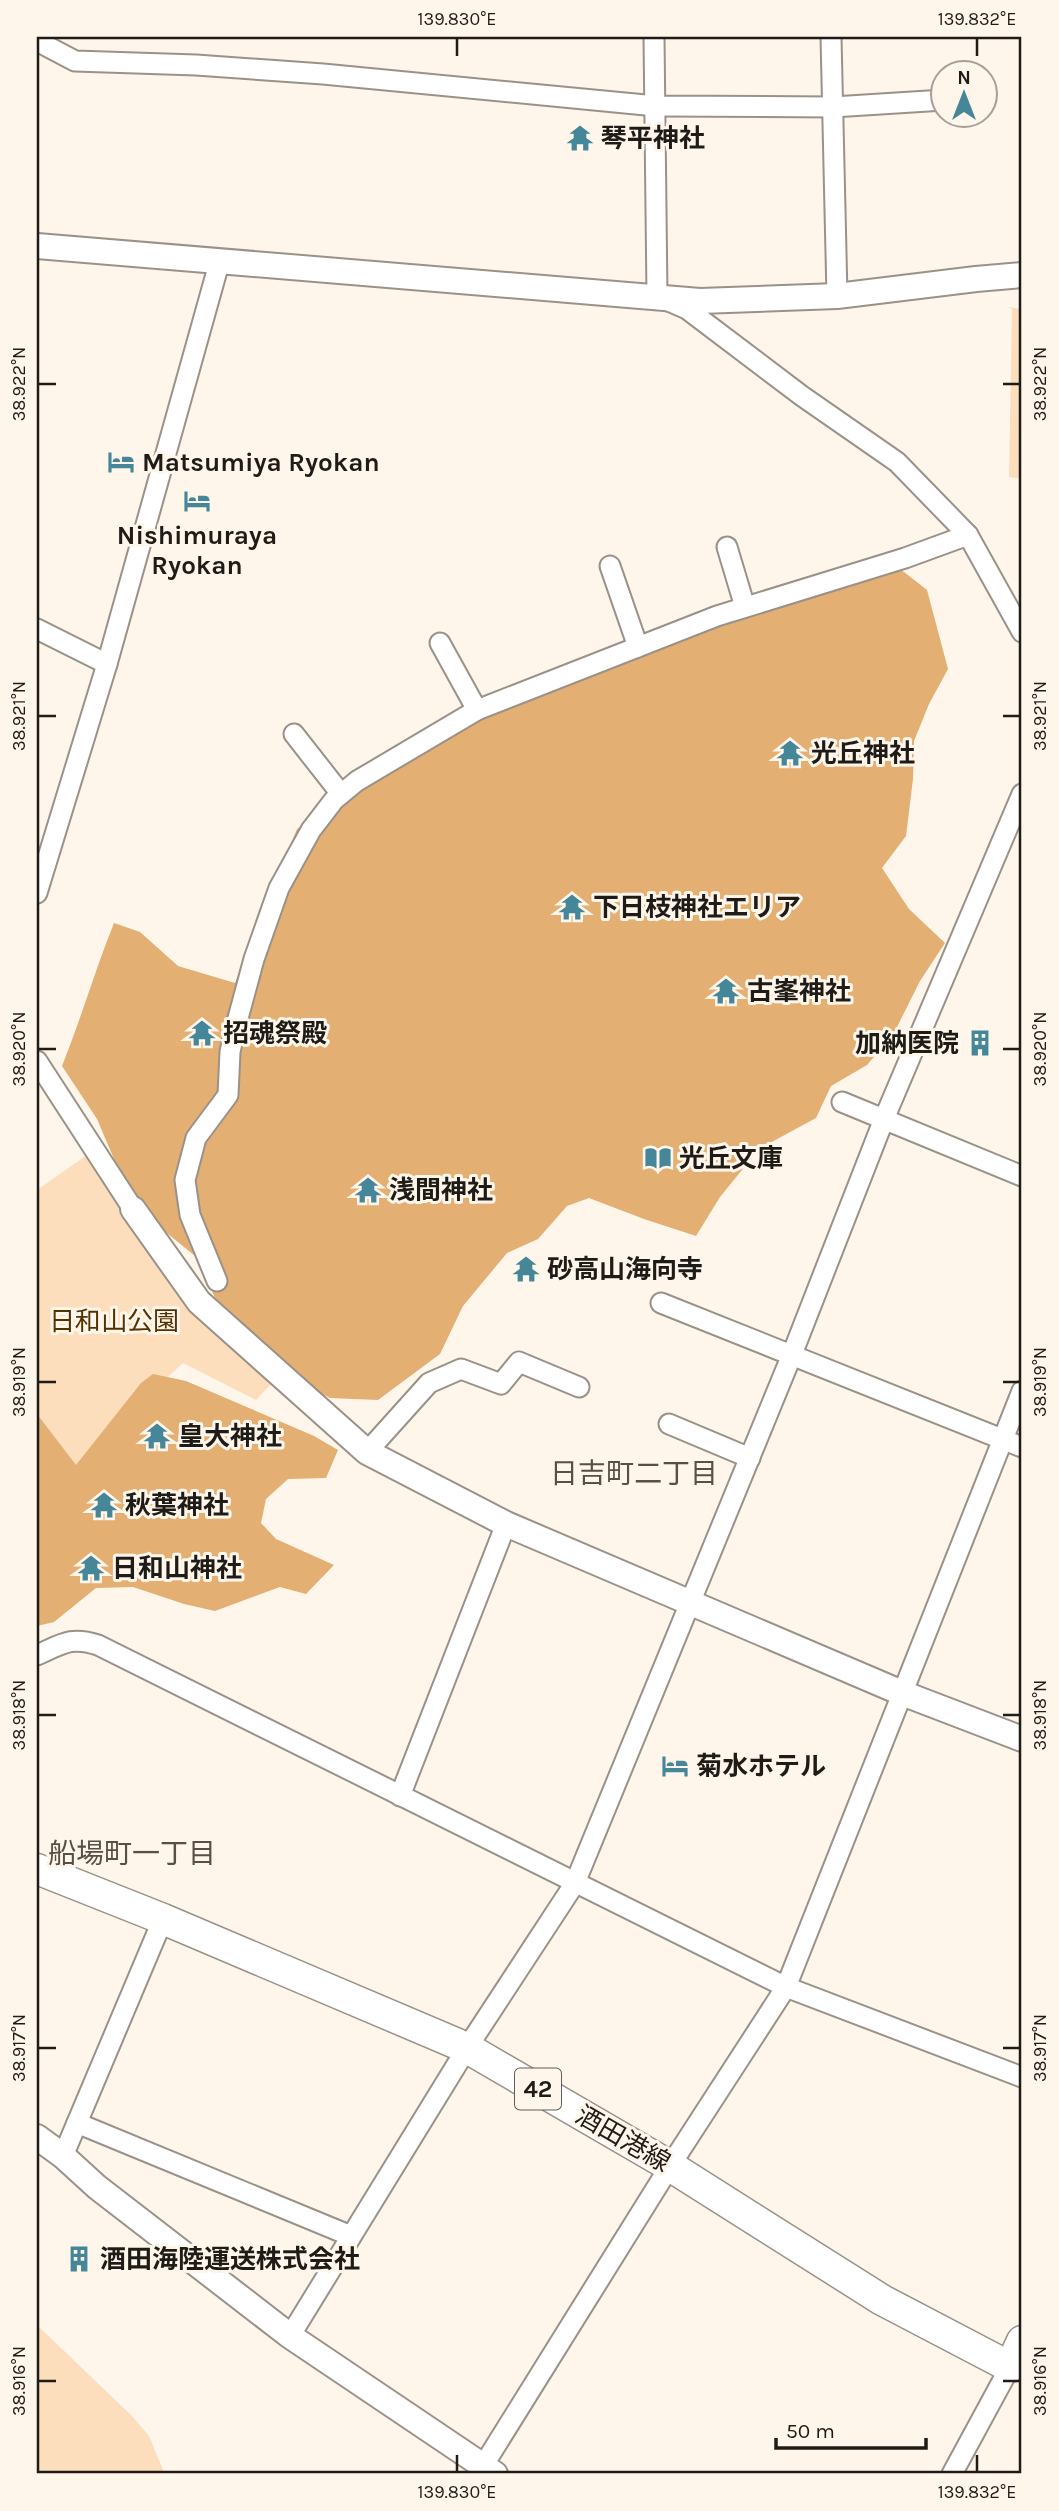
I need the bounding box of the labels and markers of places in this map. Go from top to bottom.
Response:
temple icon: 琴平神社 [565,123,595,153]
place label: 琴平神社 [601,123,705,154]
hotel icon: Matsumiya Ryokan [106,447,136,477]
place label: Matsumiya Ryokan [142,447,380,478]
hotel icon: Nishimuraya Ryokan [182,486,212,516]
place label: Nishimuraya Ryokan [117,520,277,581]
temple icon: 光丘神社 [775,738,805,768]
place label: 光丘神社 [811,738,915,769]
temple icon: 下日枝神社エリア [557,892,587,922]
place label: 下日枝神社エリア [593,892,801,923]
temple icon: 古峯神社 [711,976,741,1006]
place label: 古峯神社 [747,976,851,1007]
temple icon: 招魂祭殿 [187,1018,217,1048]
place label: 招魂祭殿 [223,1018,327,1049]
place label: 加納医院 [855,1028,959,1059]
building icon: 加納医院 [965,1028,995,1058]
library icon: 光丘文庫 [643,1143,673,1173]
place label: 光丘文庫 [679,1143,783,1174]
temple icon: 浅間神社 [353,1175,383,1205]
place label: 浅間神社 [389,1175,493,1206]
temple icon: 砂高山海向寺 [511,1254,541,1284]
place label: 砂高山海向寺 [547,1254,703,1285]
temple icon: 皇大神社 [142,1421,172,1451]
place label: 皇大神社 [178,1421,282,1452]
temple icon: 秋葉神社 [89,1490,119,1520]
place label: 秋葉神社 [125,1490,229,1521]
temple icon: 日和山神社 [76,1553,106,1583]
place label: 日和山神社 [112,1553,242,1584]
hotel icon: 菊水ホテル [660,1751,690,1781]
place label: 菊水ホテル [696,1751,826,1782]
building icon: 酒田海陸運送株式会社 [64,2244,94,2274]
place label: 酒田海陸運送株式会社 [100,2244,360,2275]

